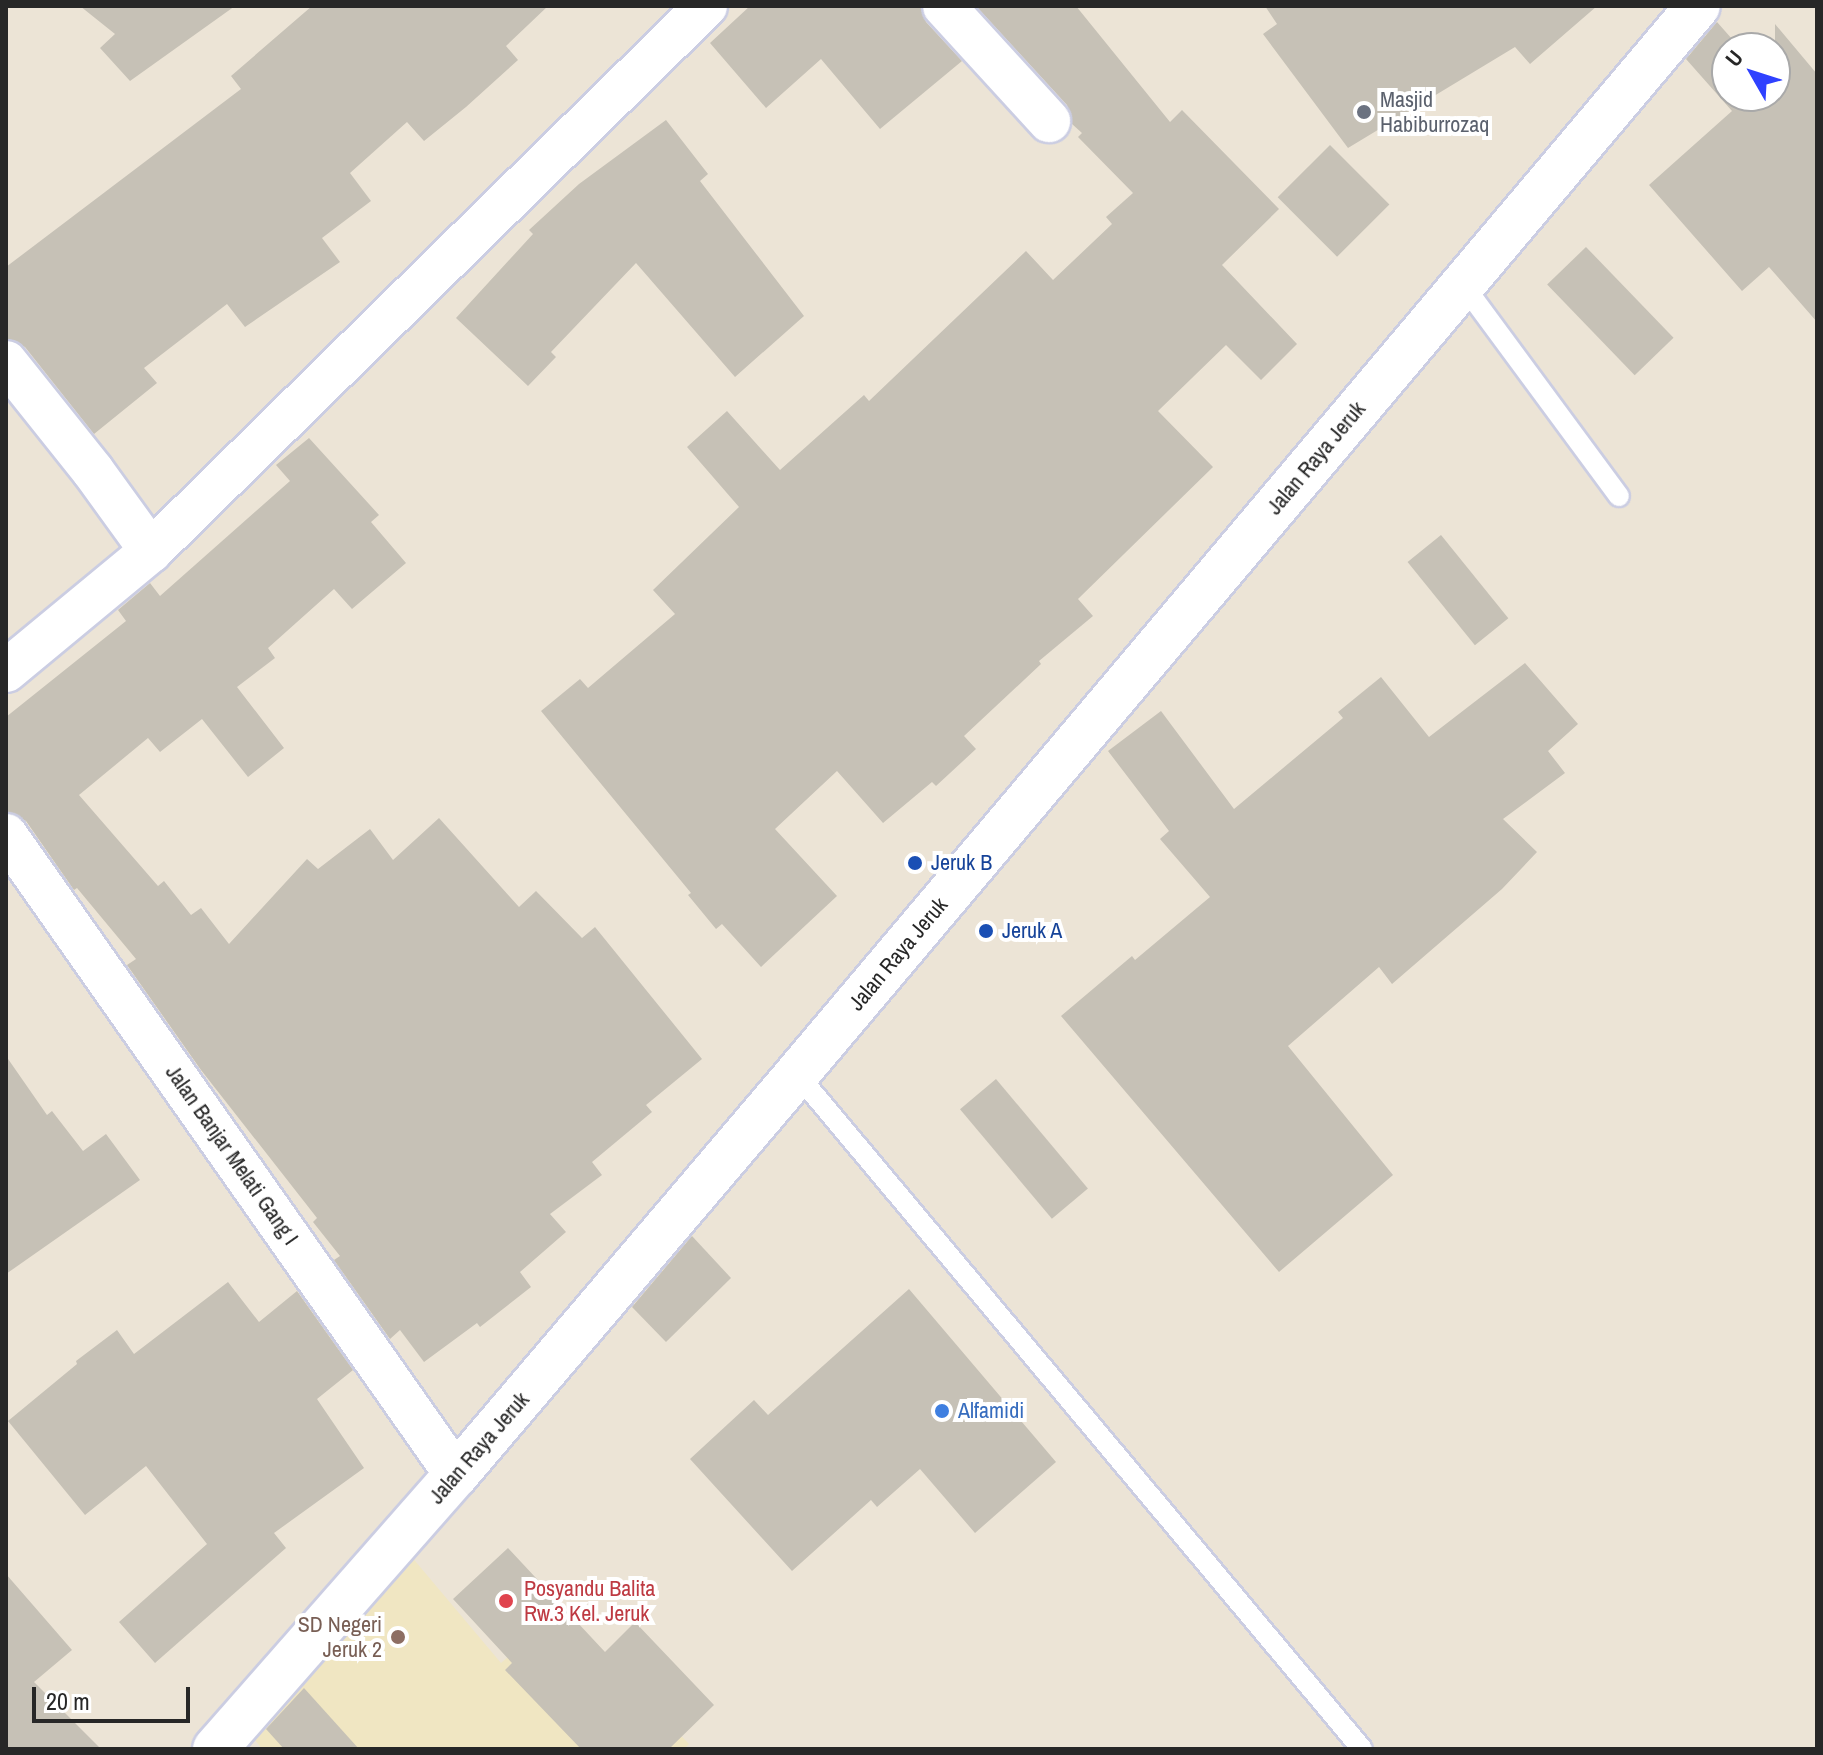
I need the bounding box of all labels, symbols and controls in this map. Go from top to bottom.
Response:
north arrow [1711,32,1791,112]
text: U [1718,44,1750,73]
place label: Masjid Habiburrozaq [1380,86,1489,138]
marker: Masjid Habiburrozaq [1355,103,1373,121]
street label: Jalan Raya Jeruk [1261,396,1371,520]
place label: Jeruk B [931,850,992,876]
marker: Jeruk B [906,854,924,872]
street label: Jalan Raya Jeruk [843,892,953,1016]
place label: Jeruk A [1002,918,1063,944]
marker: Jeruk A [977,922,995,940]
street label: Jalan Banjar Melati Gang I [160,1060,304,1250]
street label: Jalan Raya Jeruk [423,1387,535,1509]
place label: Alfamidi [958,1398,1024,1424]
marker: Alfamidi [933,1402,951,1420]
place label: Posyandu Balita Rw.3 Kel. Jeruk [524,1575,655,1626]
marker: Posyandu Balita Rw.3 Kel. Jeruk [495,1590,517,1612]
place label: SD Negeri Jeruk 2 [298,1611,382,1662]
marker: SD Negeri Jeruk 2 [389,1628,407,1646]
scale bar [36,1671,194,1721]
text: 20 m [46,1685,90,1717]

